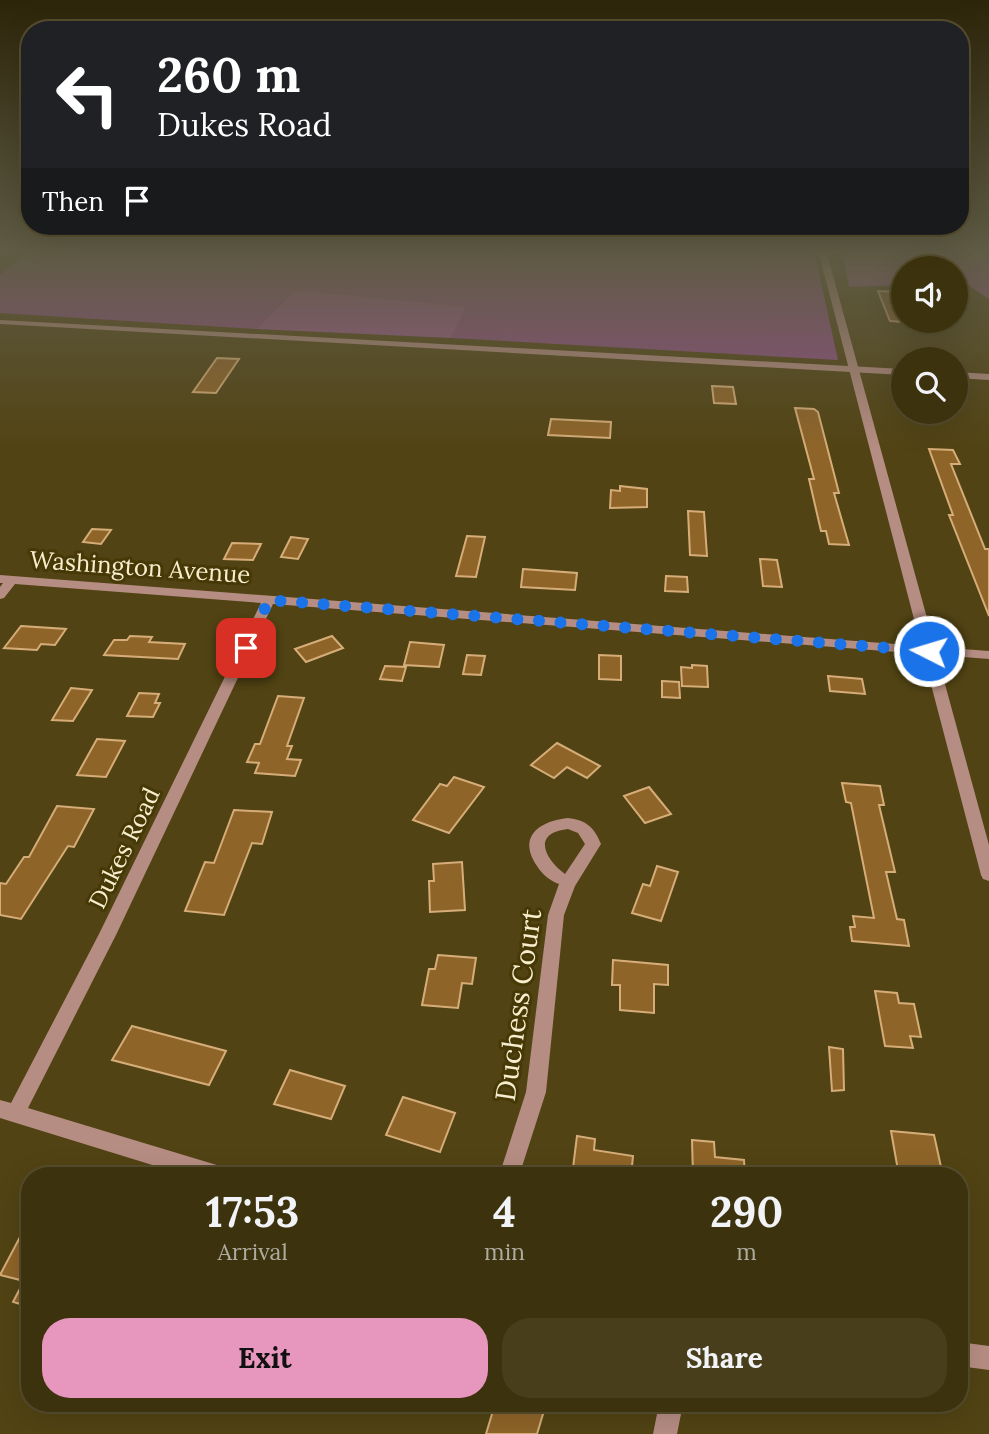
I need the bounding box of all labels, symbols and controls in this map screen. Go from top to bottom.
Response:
text: 260 m [157,43,300,105]
icon: left [42,49,133,140]
text: Dukes Road [157,104,332,145]
icon: arrive [118,182,156,220]
text: Then [42,185,104,218]
map controls [891,256,968,424]
button: sound [891,256,968,333]
button: search [891,347,968,424]
street label: Washington Avenue [29,544,251,590]
position arrow [892,614,966,688]
pin [216,618,276,678]
icon: arrive [227,629,265,667]
street label: Dukes Road [81,782,167,914]
street label: Duchess Court [487,907,549,1103]
text: 17:53 [206,1185,299,1239]
text: 4 [493,1185,516,1239]
text: 290 [710,1185,783,1239]
text: Arrival [217,1237,288,1266]
text: min [484,1237,525,1266]
text: m [736,1237,757,1266]
button: Exit [42,1318,488,1398]
button: Share [502,1318,947,1398]

